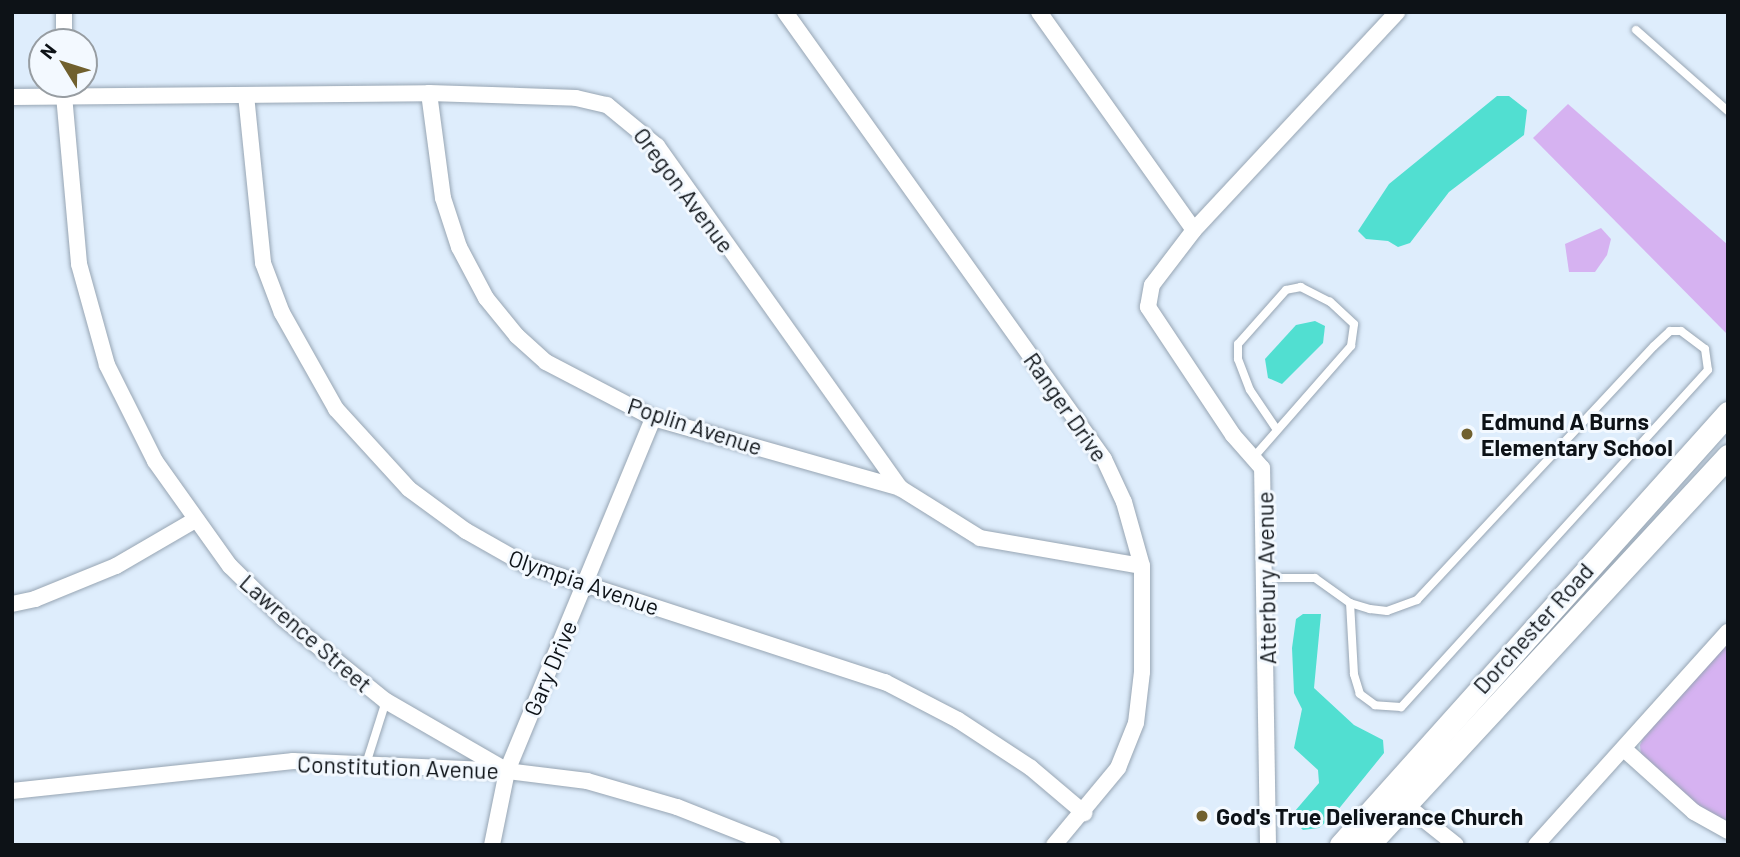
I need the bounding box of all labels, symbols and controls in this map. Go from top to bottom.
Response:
north arrow [28,28,98,98]
text: N [35,39,61,63]
street label: Oregon Avenue [628,122,740,258]
street label: Ranger Drive [1018,347,1114,467]
street label: Poplin Avenue [624,391,766,461]
place label: Edmund A Burns Elementary School [1481,407,1673,461]
marker: Edmund A Burns Elementary School [1459,426,1475,442]
street label: Atterbury Avenue [1251,491,1281,665]
street label: Olympia Avenue [505,543,663,621]
street label: Dorchester Road [1467,557,1599,699]
street label: Lawrence Street [234,568,378,698]
street label: Gary Drive [518,616,582,720]
street label: Constitution Avenue [297,750,499,784]
place label: God's True Deliverance Church [1216,802,1523,830]
marker: God's True Deliverance Church [1194,808,1210,824]

